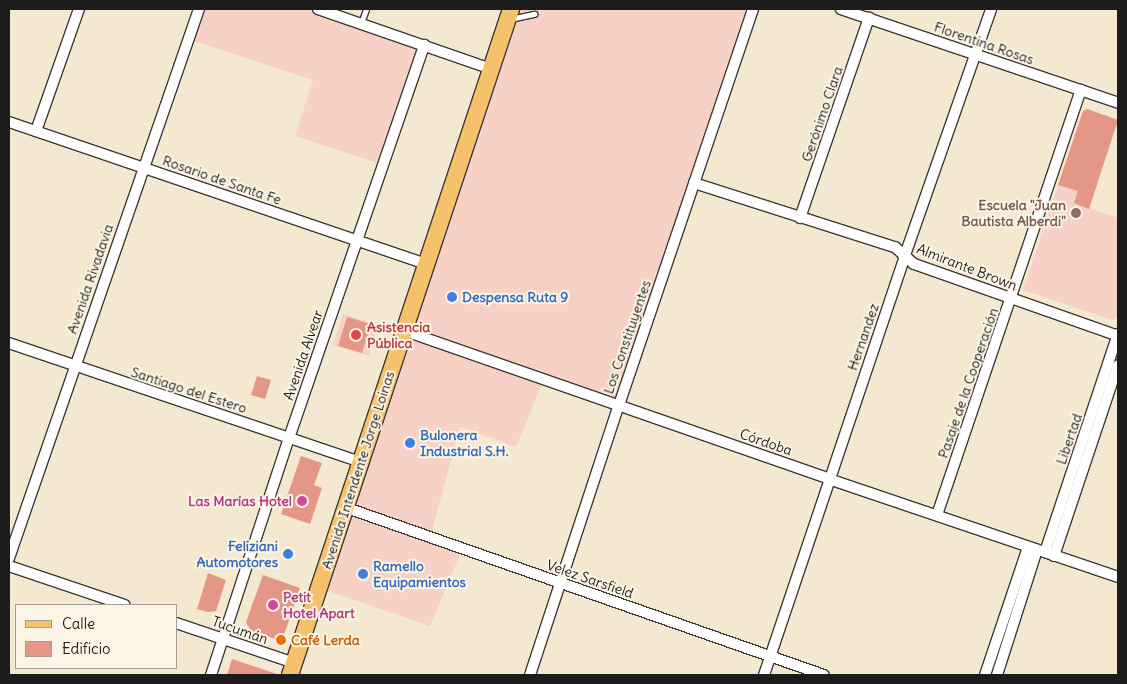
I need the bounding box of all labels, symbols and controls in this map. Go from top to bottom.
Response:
street label: Florentina Rosas [932,18,1036,68]
street label: Gerónimo Clara [798,64,846,164]
street label: Rosario de Santa Fe [160,152,284,208]
place label: Escuela "Juan Bautista Alberdi" [961,197,1066,230]
marker: Escuela "Juan Bautista Alberdi" [1070,207,1082,219]
street label: Avenida Rivadavia [63,222,117,336]
street label: Almirante Brown [914,240,1020,294]
street label: Los Constituyentes [600,278,654,396]
place label: Despensa Ruta 9 [462,289,568,305]
marker: Despensa Ruta 9 [446,291,458,303]
street label: Hernandez [844,301,882,373]
street label: Pasaje de la Cooperación [934,306,1002,460]
street label: Avenida Alvear [280,308,326,402]
place label: Asistencia Pública [367,319,430,352]
marker: Asistencia Pública [349,328,363,342]
street label: Santiago del Estero [129,363,249,417]
street label: Avenida Intendente Jorge Loinas [318,369,398,571]
street label: Libertad [1052,411,1086,467]
street label: Córdoba [738,425,794,459]
place label: Bulonera Industrial S.H. [420,427,509,460]
marker: Bulonera Industrial S.H. [404,437,416,449]
place label: Las Marías Hotel [188,493,292,509]
marker: Las Marías Hotel [296,495,308,507]
place label: Feliziani Automotores [196,538,278,570]
marker: Feliziani Automotores [282,548,294,560]
street label: Velez Sarsfield [544,556,636,602]
place label: Ramello Equipamientos [373,558,466,590]
marker: Ramello Equipamientos [357,568,369,580]
place label: Petit Hotel Apart [283,589,355,622]
marker: Petit Hotel Apart [267,599,279,611]
legend [15,604,178,669]
street label: Tucumán [210,613,270,647]
text: Calle [62,614,95,633]
place label: Café Lerda [291,632,360,648]
marker: Café Lerda [275,634,287,646]
text: Edificio [62,639,110,658]

